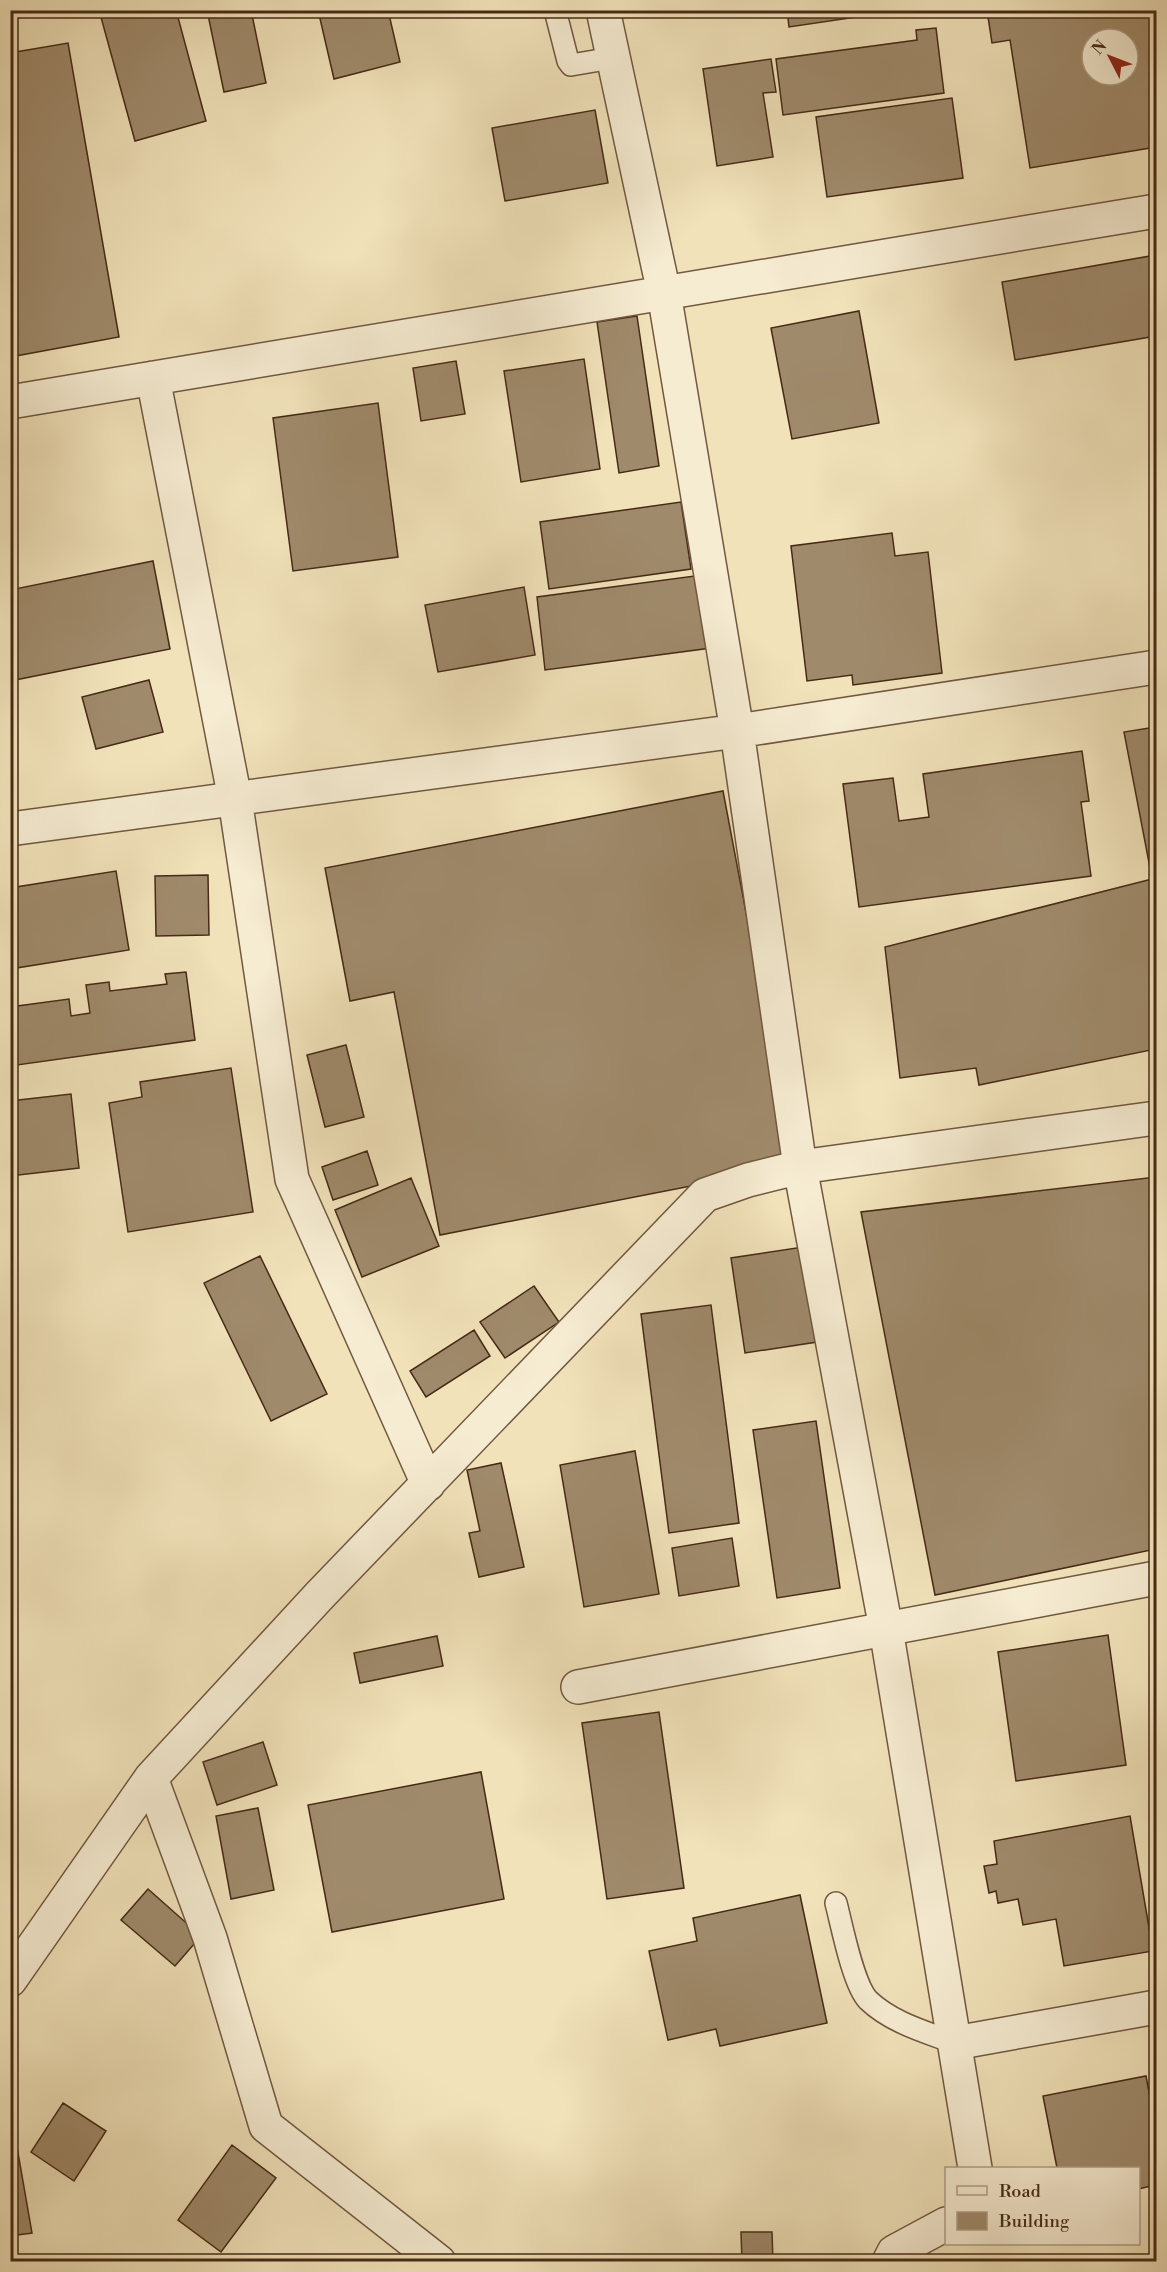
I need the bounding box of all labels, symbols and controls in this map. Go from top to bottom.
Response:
north arrow [1080,27,1140,87]
text: N [1088,36,1111,59]
legend [945,2167,1140,2245]
text: Road [999,2180,1042,2203]
text: Building [998,2210,1070,2233]

